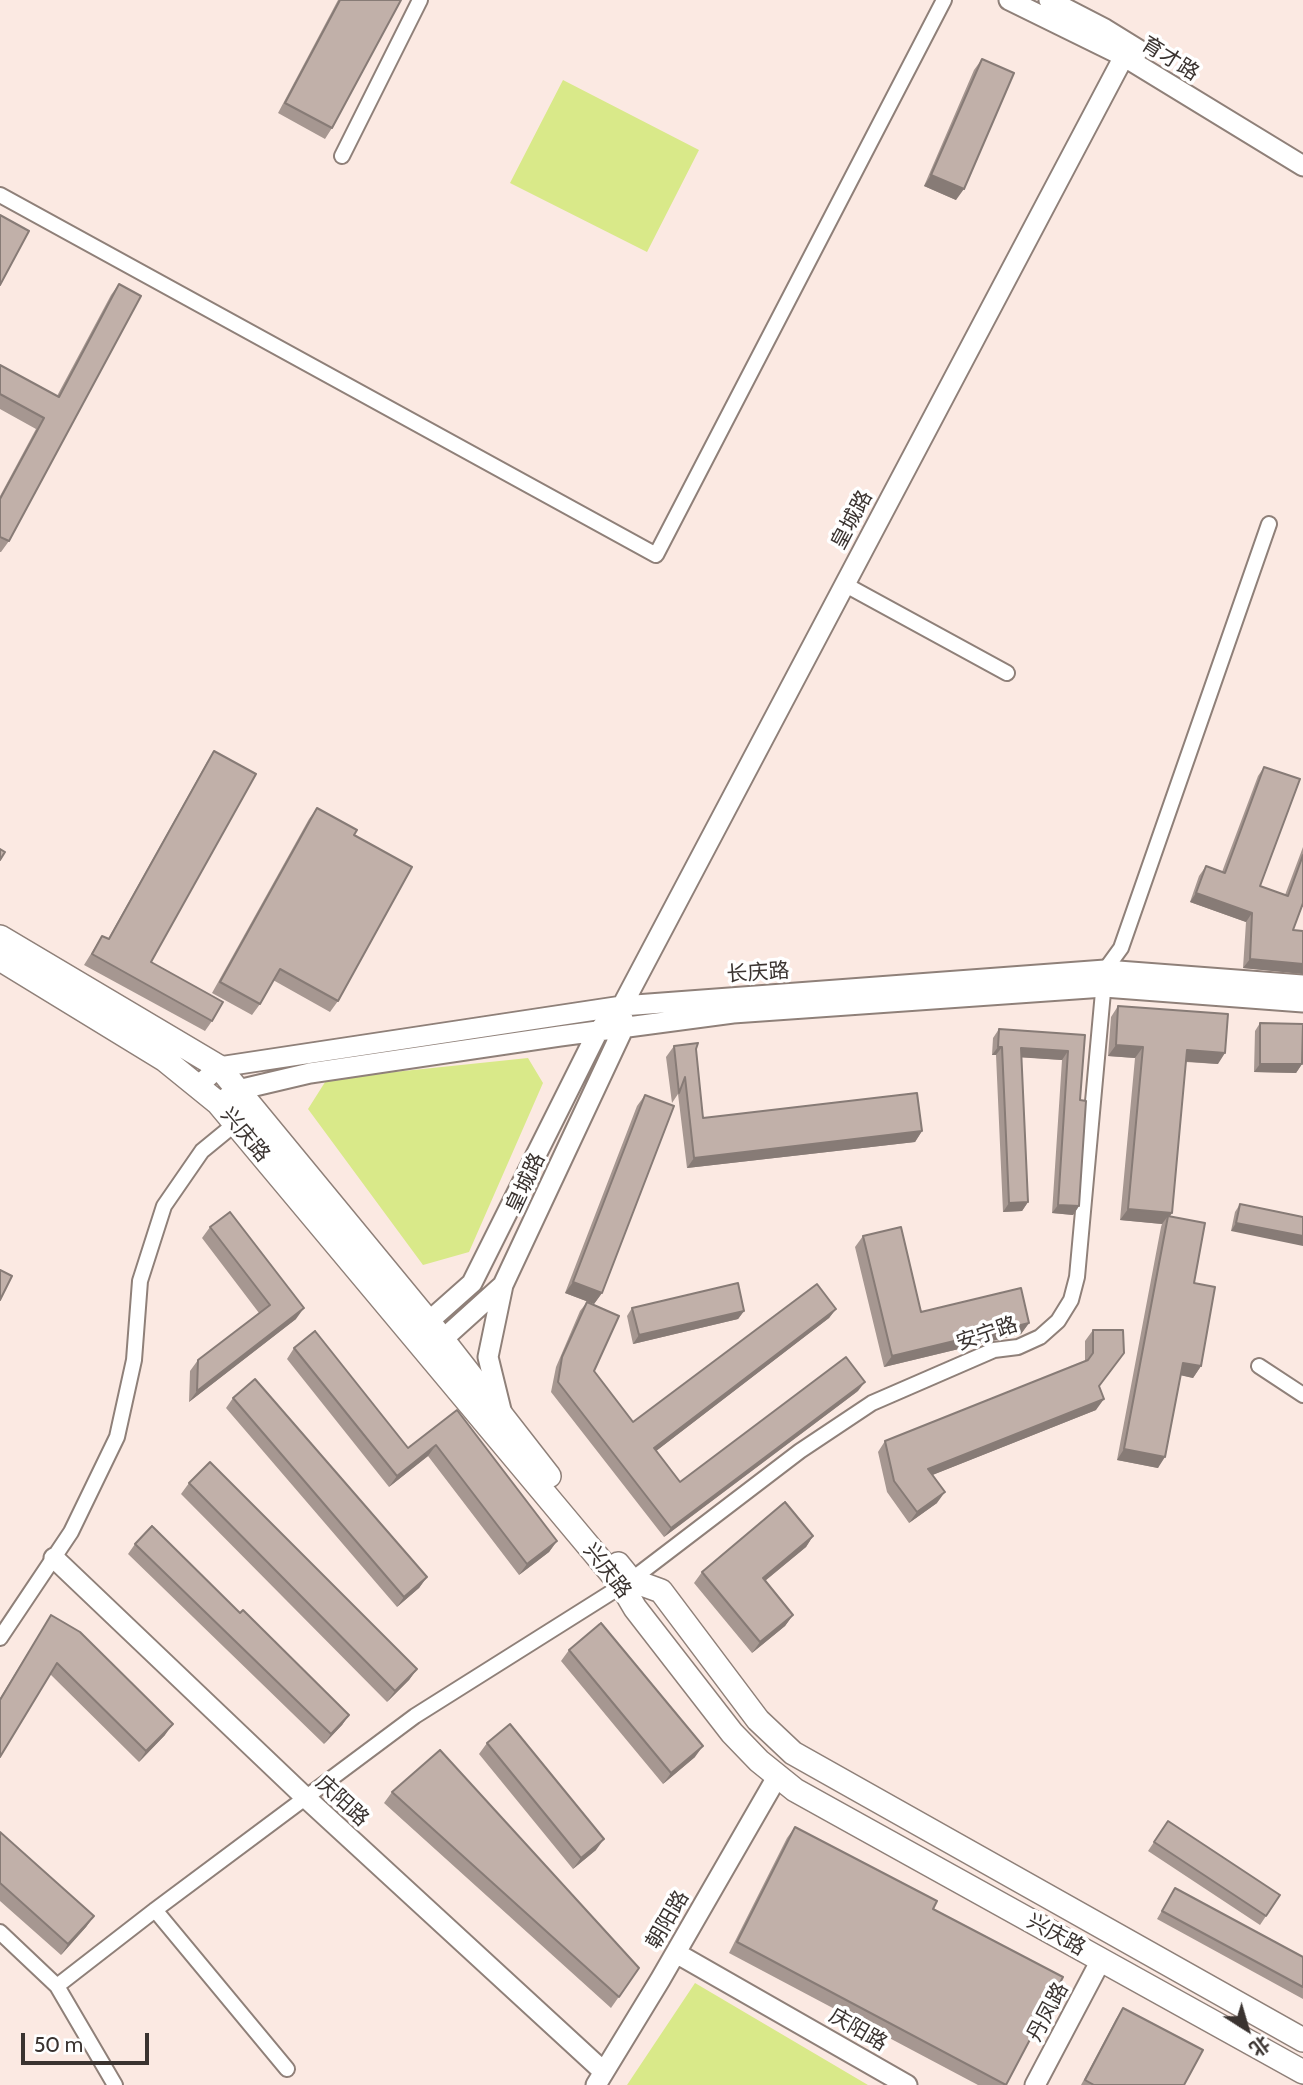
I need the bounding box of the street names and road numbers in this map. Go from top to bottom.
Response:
street label: 育才路 [1137,32,1203,86]
street label: 皇城路 [826,486,878,554]
street label: 长庆路 [726,958,790,988]
street label: 兴庆路 [215,1103,275,1167]
street label: 皇城路 [501,1149,551,1217]
street label: 安宁路 [953,1312,1021,1356]
street label: 兴庆路 [578,1538,636,1604]
street label: 庆阳路 [310,1770,374,1832]
street label: 朝阳路 [641,1886,695,1954]
street label: 兴庆路 [1022,1909,1090,1961]
street label: 丹凤路 [1022,1978,1074,2046]
street label: 庆阳路 [824,2003,892,2057]

